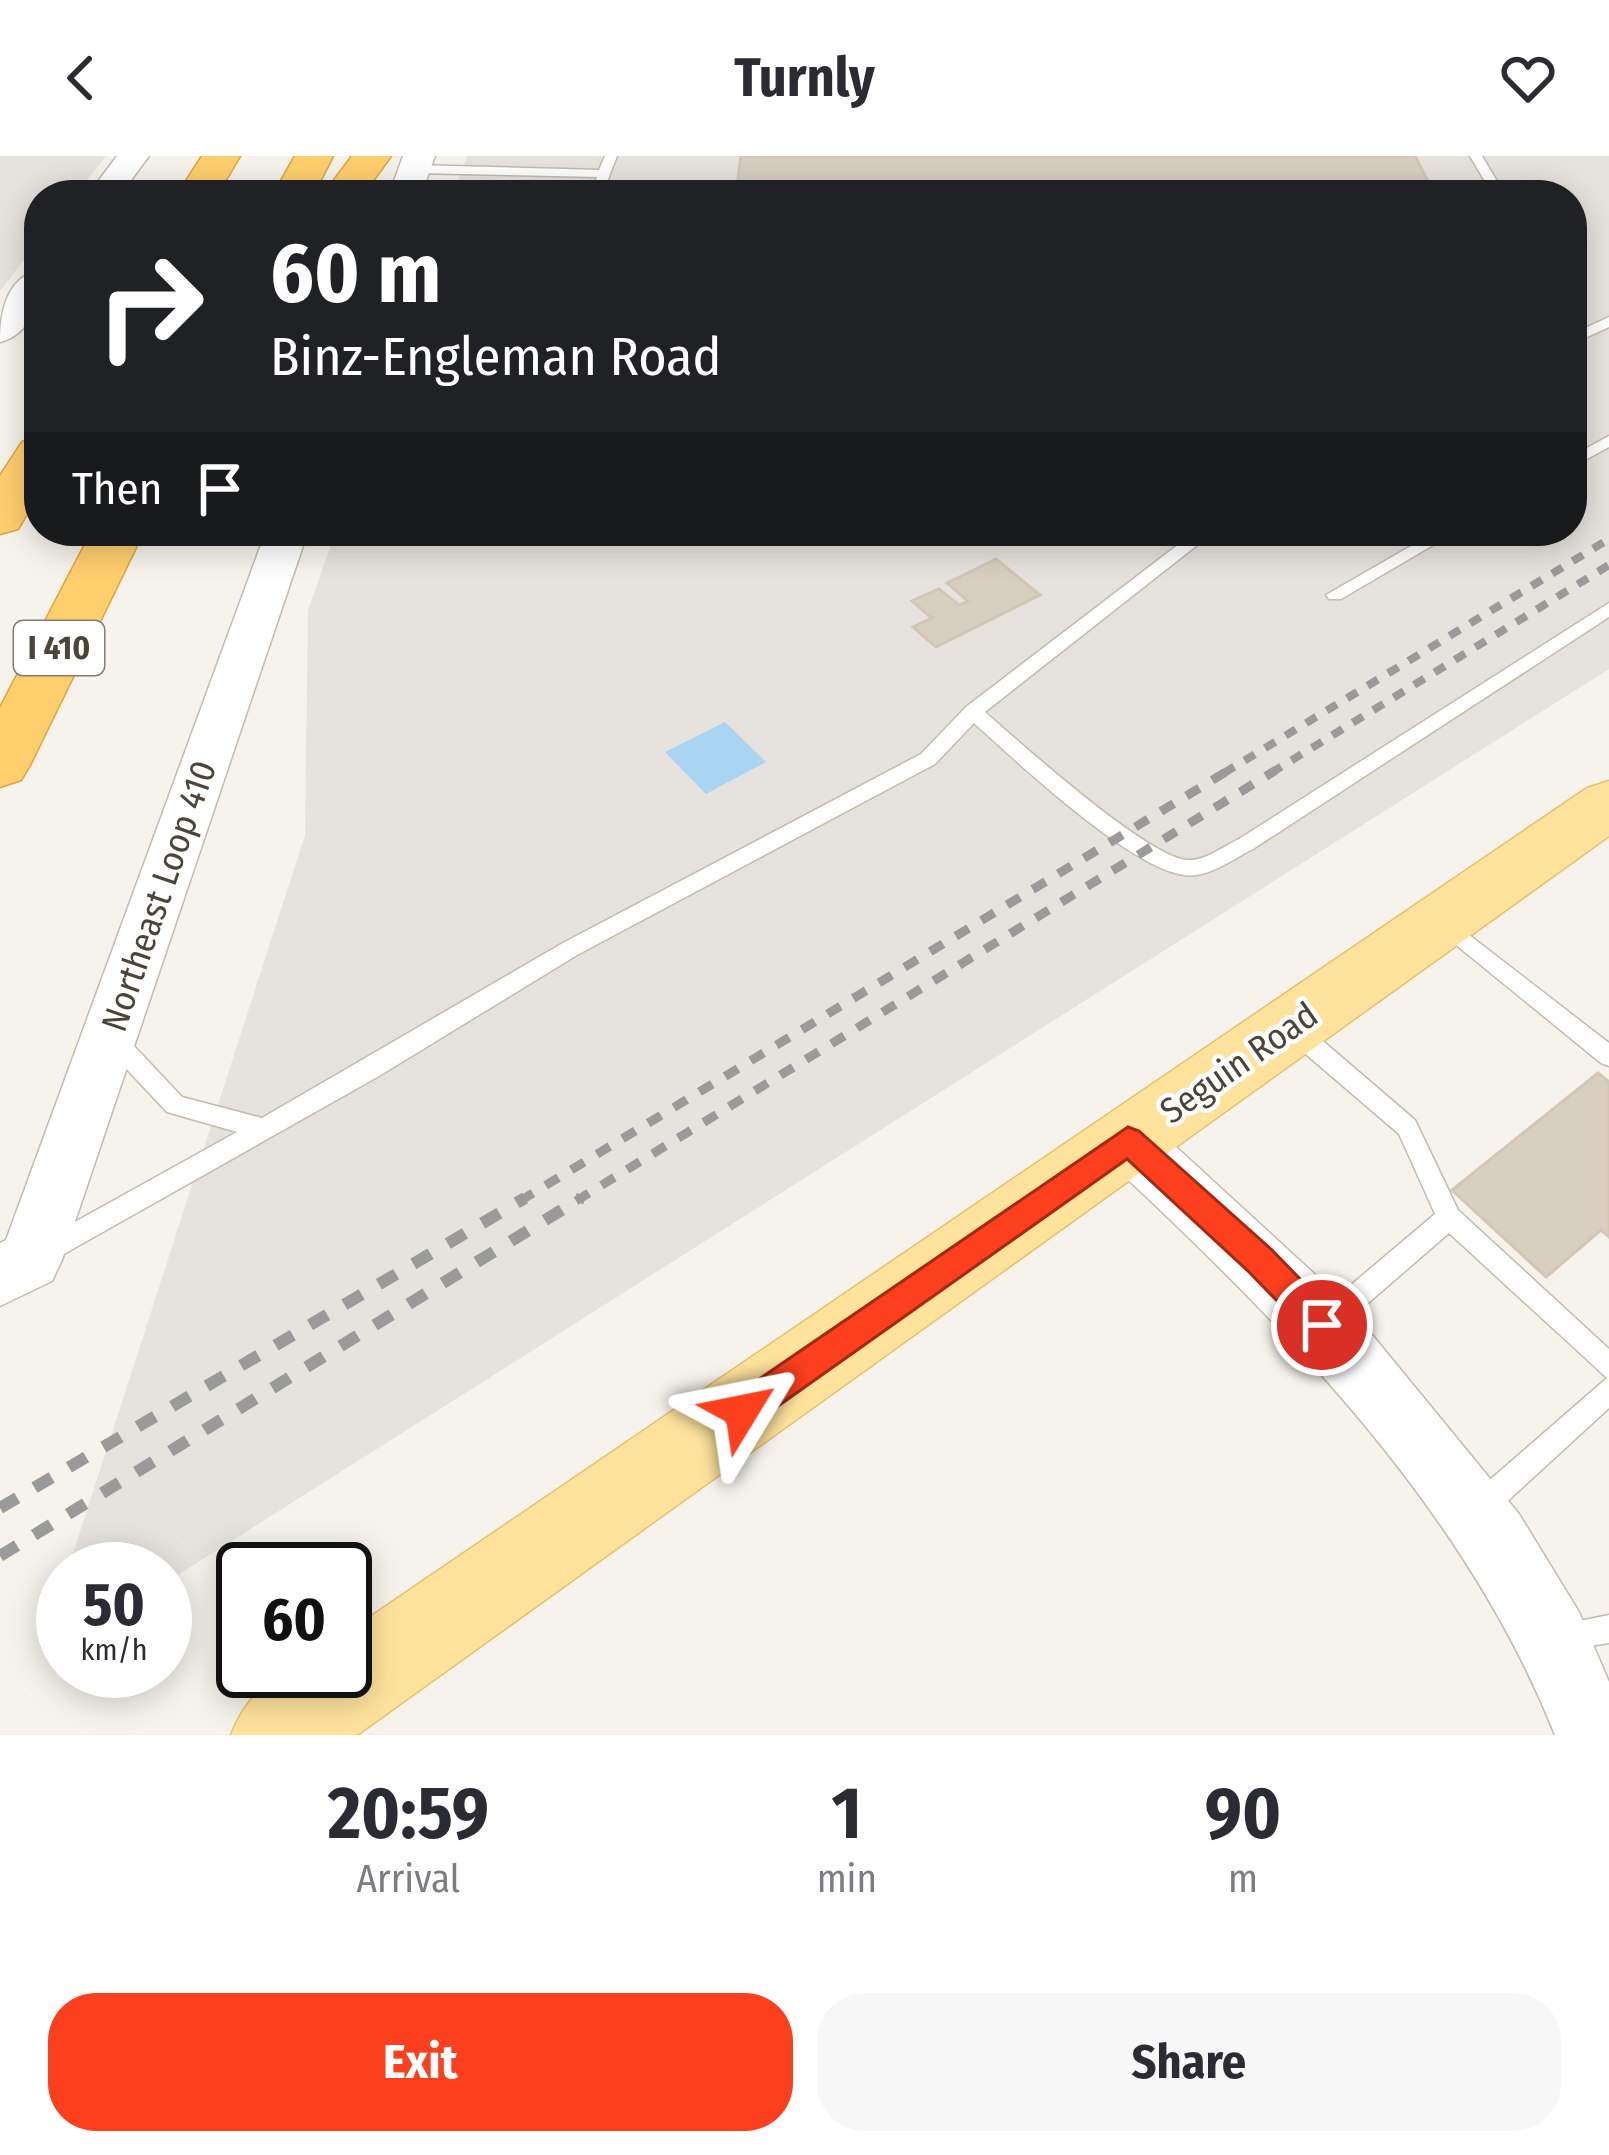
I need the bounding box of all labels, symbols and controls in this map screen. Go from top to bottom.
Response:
icon: back [48,45,114,111]
icon: heart [1495,45,1561,111]
text: Turnly [734,46,875,110]
text: 60 m [270,223,441,324]
icon: right [72,228,228,384]
text: Binz-Engleman Road [270,325,722,389]
icon: arrive [187,456,253,522]
text: Then [72,462,163,516]
road number: I 410 [14,621,104,675]
street label: Northeast Loop 410 [92,755,226,1037]
street label: Seguin Road [1152,993,1326,1133]
pin [1271,1274,1373,1376]
icon: arrive [1289,1292,1355,1358]
position arrow [679,1348,805,1474]
speed limit sign: 60 [216,1542,372,1698]
text: 50 [83,1569,145,1641]
text: km/h [81,1632,147,1668]
text: 20:59 [328,1771,489,1857]
text: 1 [832,1771,862,1857]
text: 90 [1205,1771,1281,1857]
text: Arrival [357,1856,460,1902]
text: min [817,1856,877,1902]
text: m [1228,1856,1258,1902]
button: Exit [48,1993,793,2131]
button: Share [817,1993,1561,2131]

